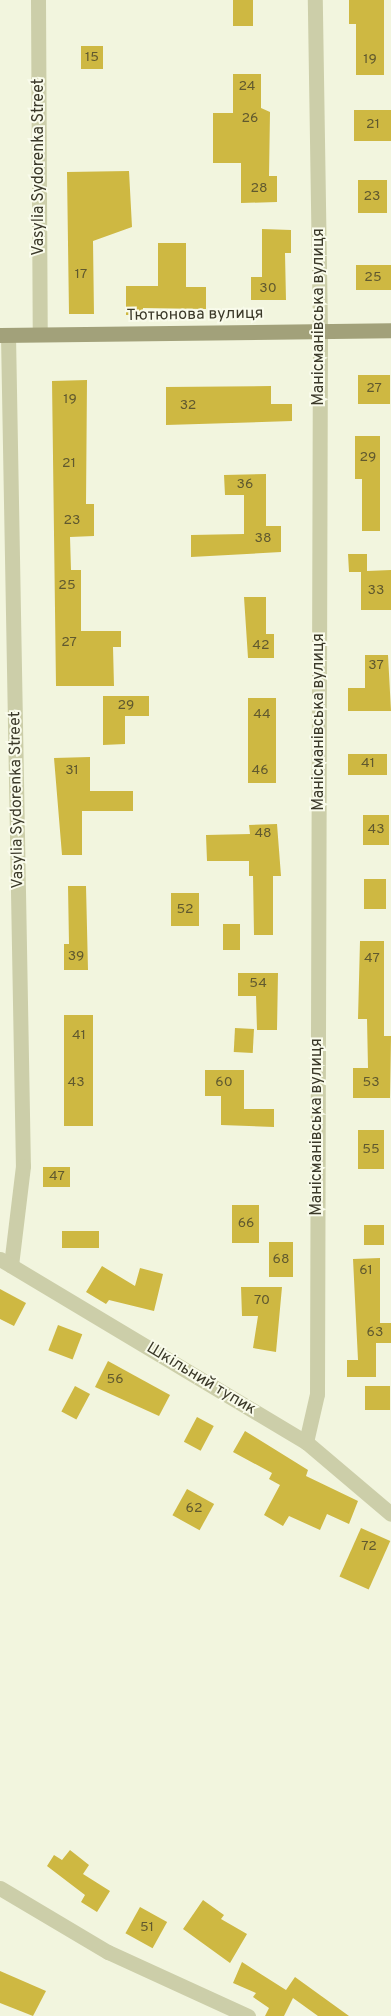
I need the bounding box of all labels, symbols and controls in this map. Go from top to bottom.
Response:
house number: 15 [85,50,99,66]
house number: 19 [363,52,377,68]
street label: Vasylia Sydorenka Street [29,78,49,256]
house number: 24 [238,79,256,95]
house number: 26 [242,111,258,127]
house number: 21 [366,117,380,133]
house number: 28 [250,181,268,197]
house number: 23 [364,189,380,205]
street label: Манісманівська вулиця [309,228,329,406]
house number: 17 [75,267,87,283]
house number: 25 [364,270,382,286]
house number: 30 [259,281,277,297]
street label: Тютюнова вулиця [126,304,264,326]
house number: 27 [366,381,382,397]
house number: 19 [63,392,77,408]
house number: 32 [180,398,196,414]
house number: 29 [360,450,376,466]
house number: 21 [62,456,76,472]
house number: 36 [237,477,253,493]
house number: 23 [64,513,80,529]
house number: 38 [255,531,271,547]
house number: 25 [58,578,76,594]
house number: 33 [368,583,384,599]
street label: Манісманівська вулиця [309,633,329,811]
house number: 27 [61,635,77,651]
house number: 42 [252,638,270,654]
house number: 37 [368,658,384,674]
house number: 29 [118,698,134,714]
house number: 44 [253,707,271,723]
street label: Vasylia Sydorenka Street [6,711,28,889]
house number: 41 [361,756,375,772]
house number: 31 [65,763,79,779]
house number: 46 [251,763,269,779]
house number: 43 [367,822,385,838]
house number: 48 [254,826,272,842]
house number: 52 [176,902,194,918]
house number: 39 [68,949,84,965]
house number: 47 [364,951,380,967]
house number: 54 [249,976,267,992]
house number: 41 [72,1028,86,1044]
street label: Манісманівська вулиця [307,1038,327,1216]
house number: 43 [67,1075,85,1091]
house number: 60 [215,1075,233,1091]
house number: 53 [362,1075,380,1091]
house number: 55 [362,1142,380,1158]
house number: 47 [49,1169,65,1185]
house number: 66 [238,1216,254,1232]
house number: 68 [273,1252,289,1268]
house number: 61 [359,1263,373,1279]
house number: 70 [254,1293,270,1309]
house number: 63 [367,1325,383,1341]
street label: Шкільний тупик [143,1339,259,1419]
house number: 56 [106,1372,124,1388]
house number: 62 [186,1501,202,1517]
house number: 72 [361,1539,377,1555]
house number: 51 [140,1920,154,1936]

